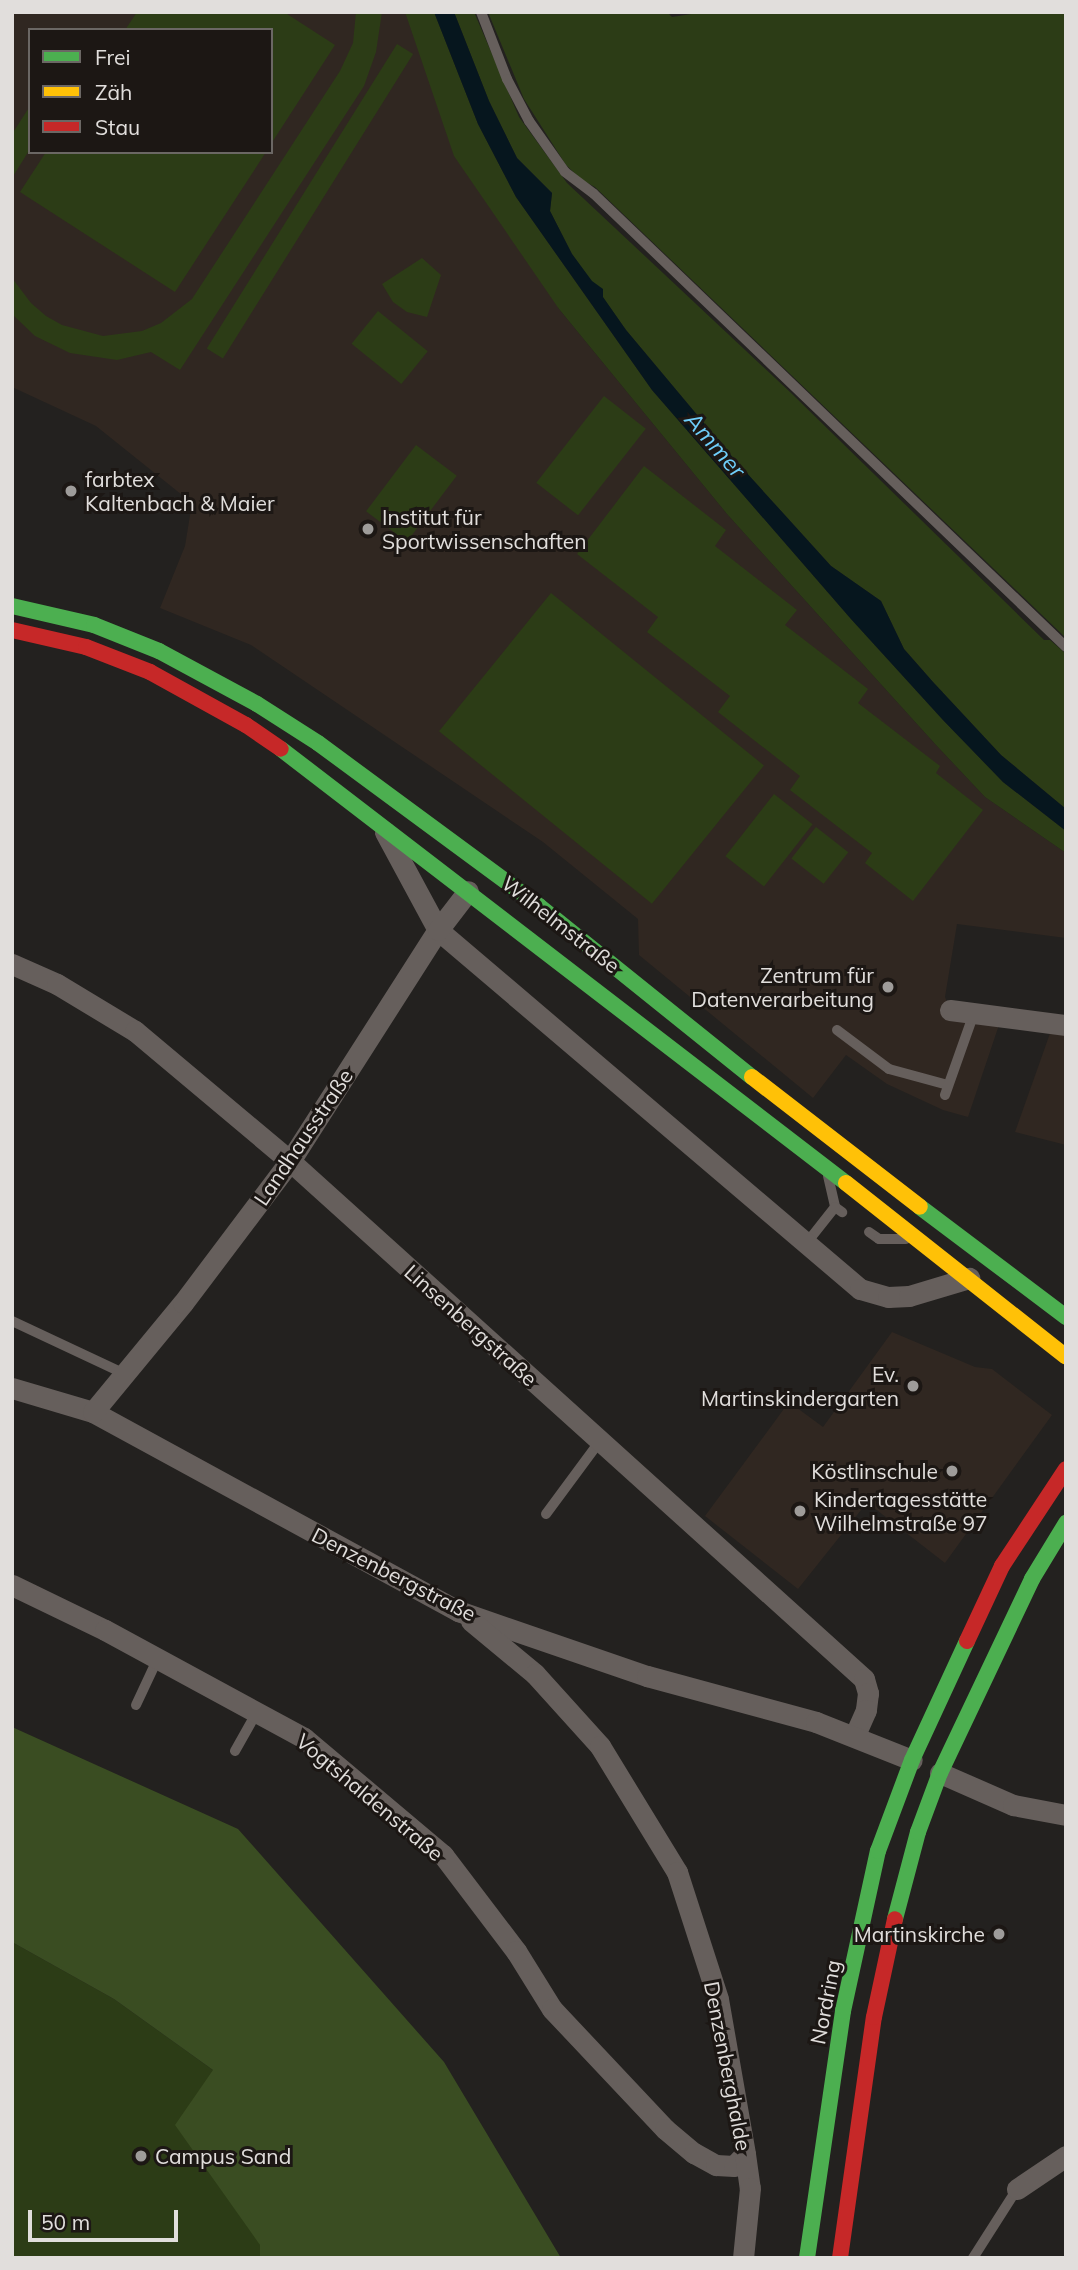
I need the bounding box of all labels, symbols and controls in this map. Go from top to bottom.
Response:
legend [28,28,273,154]
text: Frei [95,44,131,70]
text: Zäh [95,79,132,105]
text: Stau [95,114,140,140]
water label: Ammer [679,406,751,484]
place label: farbtex Kaltenbach & Maier [85,466,275,516]
marker: farbtex Kaltenbach & Maier [63,483,79,499]
place label: Institut für Sportwissenschaften [382,504,586,554]
marker: Institut für Sportwissenschaften [360,521,376,537]
street label: Wilhelmstraße [497,870,625,978]
place label: Zentrum für Datenverarbeitung [691,962,874,1012]
marker: Zentrum für Datenverarbeitung [880,979,896,995]
street label: Landhausstraße [248,1064,358,1210]
street label: Linsenbergstraße [400,1259,542,1391]
place label: Ev. Martinskindergarten [701,1361,899,1411]
marker: Ev. Martinskindergarten [905,1378,921,1394]
place label: Köstlinschule [811,1458,938,1484]
marker: Köstlinschule [944,1463,960,1479]
place label: Kindertagesstätte Wilhelmstraße 97 [814,1486,988,1536]
marker: Kindertagesstätte Wilhelmstraße 97 [792,1503,808,1519]
street label: Denzenbergstraße [308,1522,480,1626]
street label: Vogtshaldenstraße [291,1728,449,1866]
place label: Martinskirche [854,1921,985,1947]
marker: Martinskirche [991,1926,1007,1942]
street label: Nordring [804,1958,846,2046]
street label: Denzenberghalde [699,1979,757,2153]
place label: Campus Sand [155,2143,291,2169]
marker: Campus Sand [133,2148,149,2164]
scale bar [32,2196,182,2240]
text: 50 m [41,2209,90,2235]

